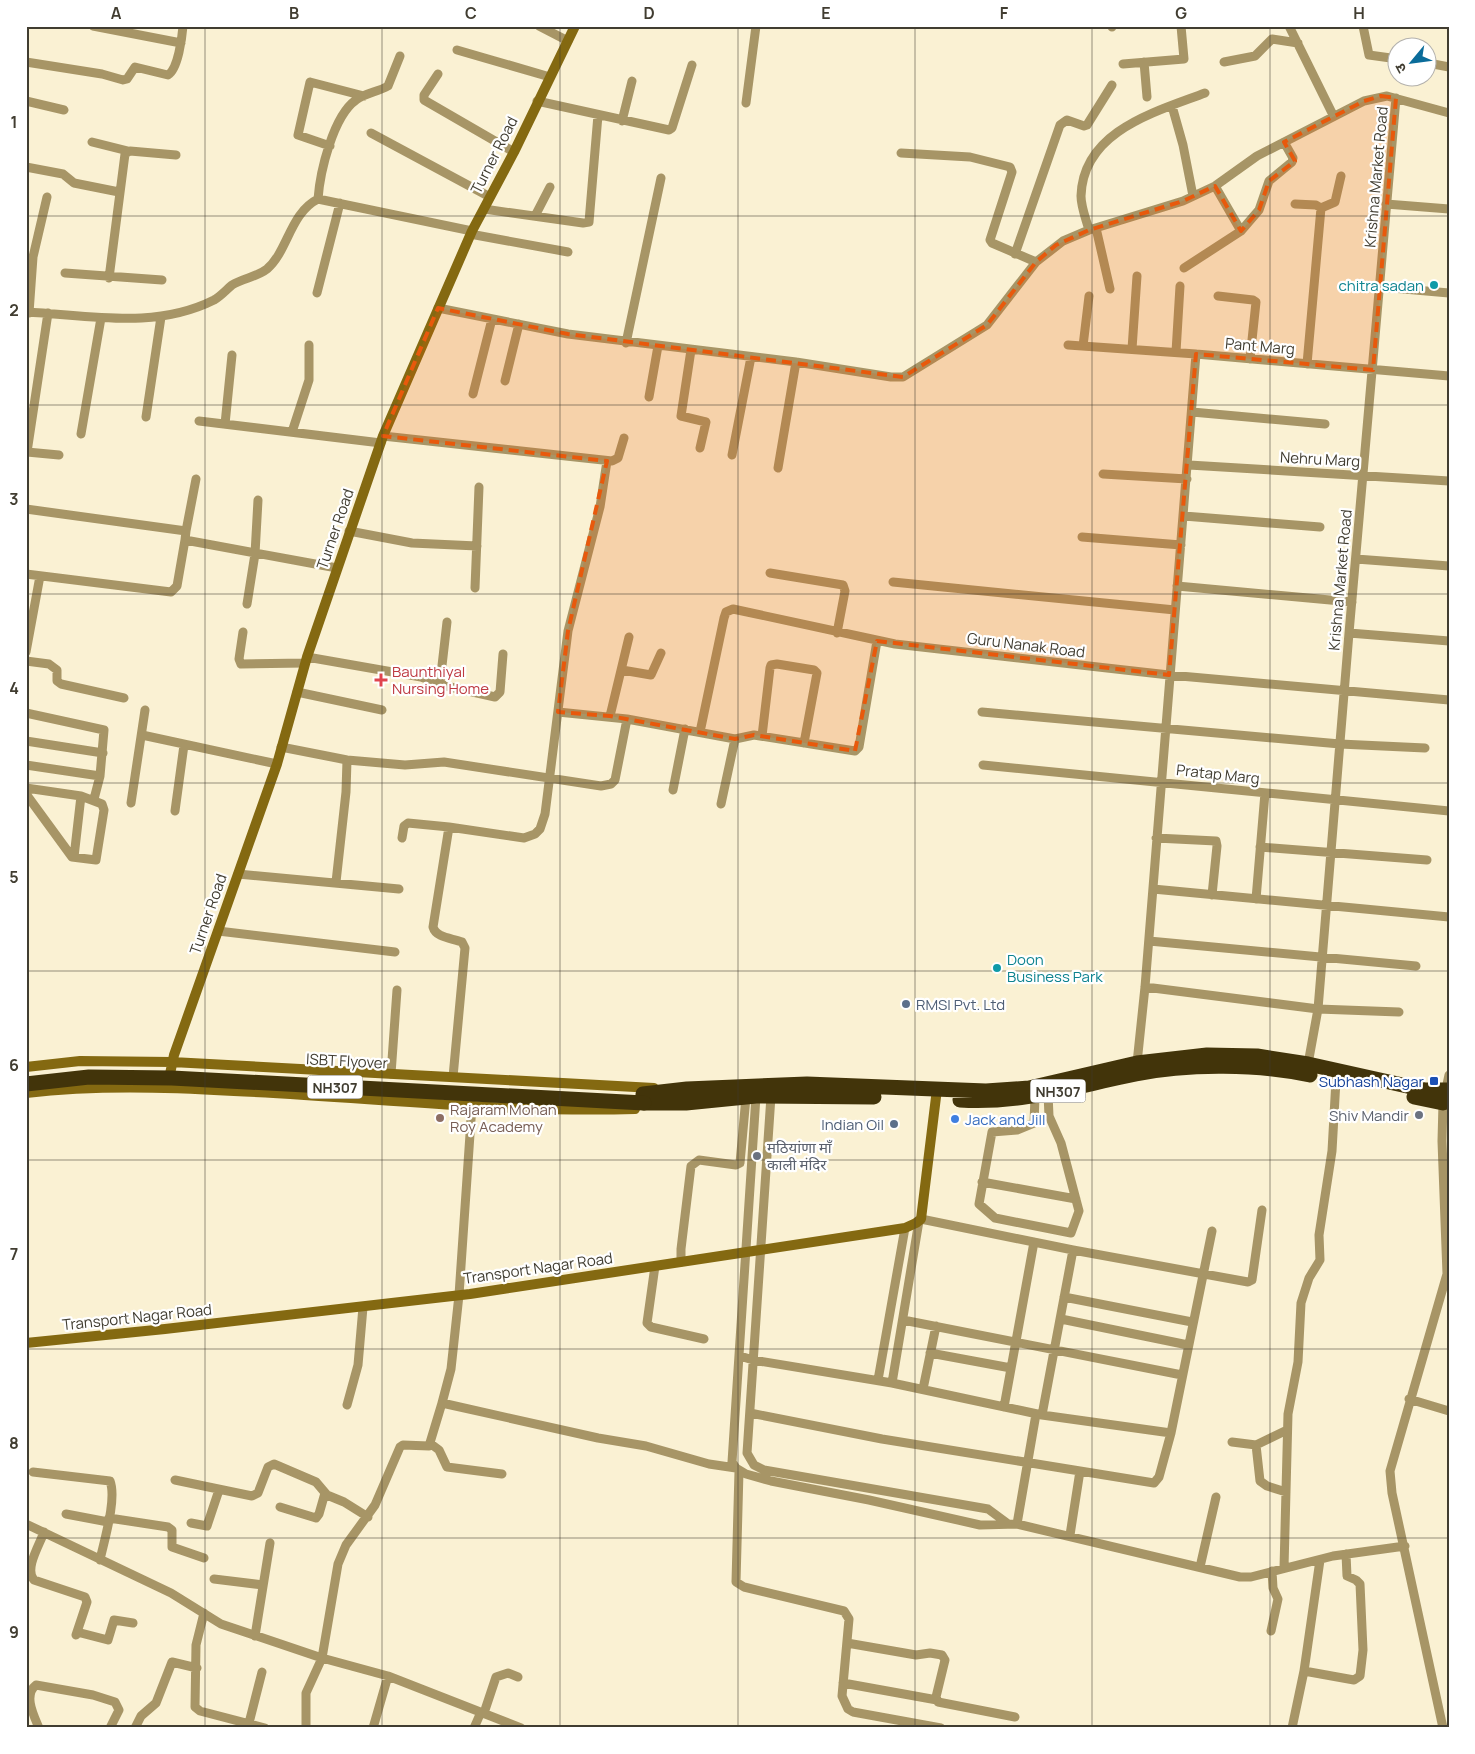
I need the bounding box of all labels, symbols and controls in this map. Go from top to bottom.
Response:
text: A [111,2,122,24]
text: B [289,2,299,24]
text: C [465,2,477,24]
text: D [643,2,655,24]
text: E [821,2,831,24]
text: F [1000,2,1009,24]
text: G [1175,2,1187,24]
text: H [1353,2,1365,24]
north arrow [1388,38,1438,88]
text: उ [1390,60,1410,77]
street label: Krishna Market Road [1359,105,1393,249]
text: 1 [10,111,18,133]
street label: Turner Road [466,113,522,197]
place label: chitra sadan [1339,275,1424,296]
marker: chitra sadan [1428,279,1440,291]
text: 2 [9,299,19,321]
street label: Pant Marg [1224,332,1296,360]
street label: Nehru Marg [1279,446,1361,472]
street label: Turner Road [311,486,359,572]
text: 3 [9,488,19,510]
street label: Krishna Market Road [1323,508,1357,652]
street label: Guru Nanak Road [966,627,1086,663]
place label: Baunthiyal Nursing Home [392,661,489,699]
marker: Baunthiyal Nursing Home [374,673,388,687]
text: 4 [9,677,19,699]
street label: Pratap Marg [1175,759,1261,789]
text: 5 [9,866,19,888]
street label: Turner Road [184,871,232,957]
place label: Doon Business Park [1007,949,1103,987]
marker: Doon Business Park [991,962,1003,974]
place label: RMSI Pvt. Ltd [916,994,1005,1015]
marker: RMSI Pvt. Ltd [900,998,912,1010]
street label: ISBT Flyover [306,1048,389,1074]
text: 6 [9,1054,19,1076]
place label: Subhash Nagar [1319,1071,1425,1092]
marker: Subhash Nagar [1428,1075,1440,1087]
road number: NH307 [308,1076,362,1098]
road number: NH307 [1030,1080,1086,1102]
place label: Rajaram Mohan Roy Academy [450,1099,557,1137]
place label: Shiv Mandir [1329,1105,1410,1126]
place label: Jack and Jill [965,1109,1046,1130]
marker: Shiv Mandir [1413,1109,1425,1121]
marker: Rajaram Mohan Roy Academy [434,1112,446,1124]
marker: Jack and Jill [949,1113,961,1125]
place label: Indian Oil [821,1114,884,1135]
marker: Indian Oil [888,1118,900,1130]
place label: मठियांणा माँ काली मंदिर [767,1137,833,1175]
marker: मठियांणा माँ काली मंदिर [751,1150,763,1162]
text: 7 [10,1243,18,1265]
street label: Transport Nagar Road [462,1247,614,1289]
street label: Transport Nagar Road [61,1299,213,1335]
text: 8 [9,1432,19,1454]
text: 9 [9,1621,19,1643]

